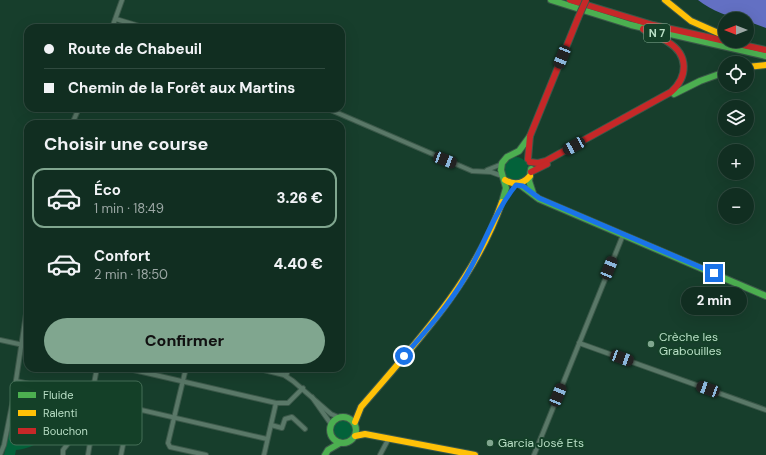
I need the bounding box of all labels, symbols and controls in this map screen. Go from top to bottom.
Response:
north arrow [718,12,754,48]
map controls [718,12,754,224]
road number: N 7 [644,24,670,42]
text: Route de Chabeuil [68,39,202,59]
car [552,44,572,70]
button: locate [718,56,754,92]
text: Chemin de la Forêt aux Martins [68,78,295,98]
button: layers [718,100,754,136]
text: Choisir une course [44,132,208,156]
car [561,135,587,157]
button: + [718,144,754,180]
car [432,150,458,170]
icon: car [46,180,82,216]
text: Éco [94,180,121,200]
text: 3.26 € [277,188,323,208]
button: − [718,188,754,224]
text: 1 min · 18:49 [94,200,164,217]
icon: car [46,246,82,282]
text: Confort [94,246,151,266]
text: 4.40 € [274,254,323,274]
car [599,255,619,281]
route end [705,264,723,282]
text: 2 min · 18:50 [94,266,168,283]
callout: 2 min [681,287,747,315]
text: 2 min [697,292,731,309]
button: Confirmer [44,318,325,364]
place label: Crèche les Grabouilles [659,329,722,359]
marker: Crèche les Grabouilles [646,339,656,349]
route start [395,347,413,365]
car [609,348,635,368]
car [695,379,721,399]
legend [10,381,142,445]
car [548,382,568,408]
text: Fluide [43,388,73,402]
text: Ralenti [43,406,77,420]
text: Bouchon [43,424,88,438]
place label: Garcia José Ets [498,435,584,451]
marker: Garcia José Ets [485,438,495,448]

